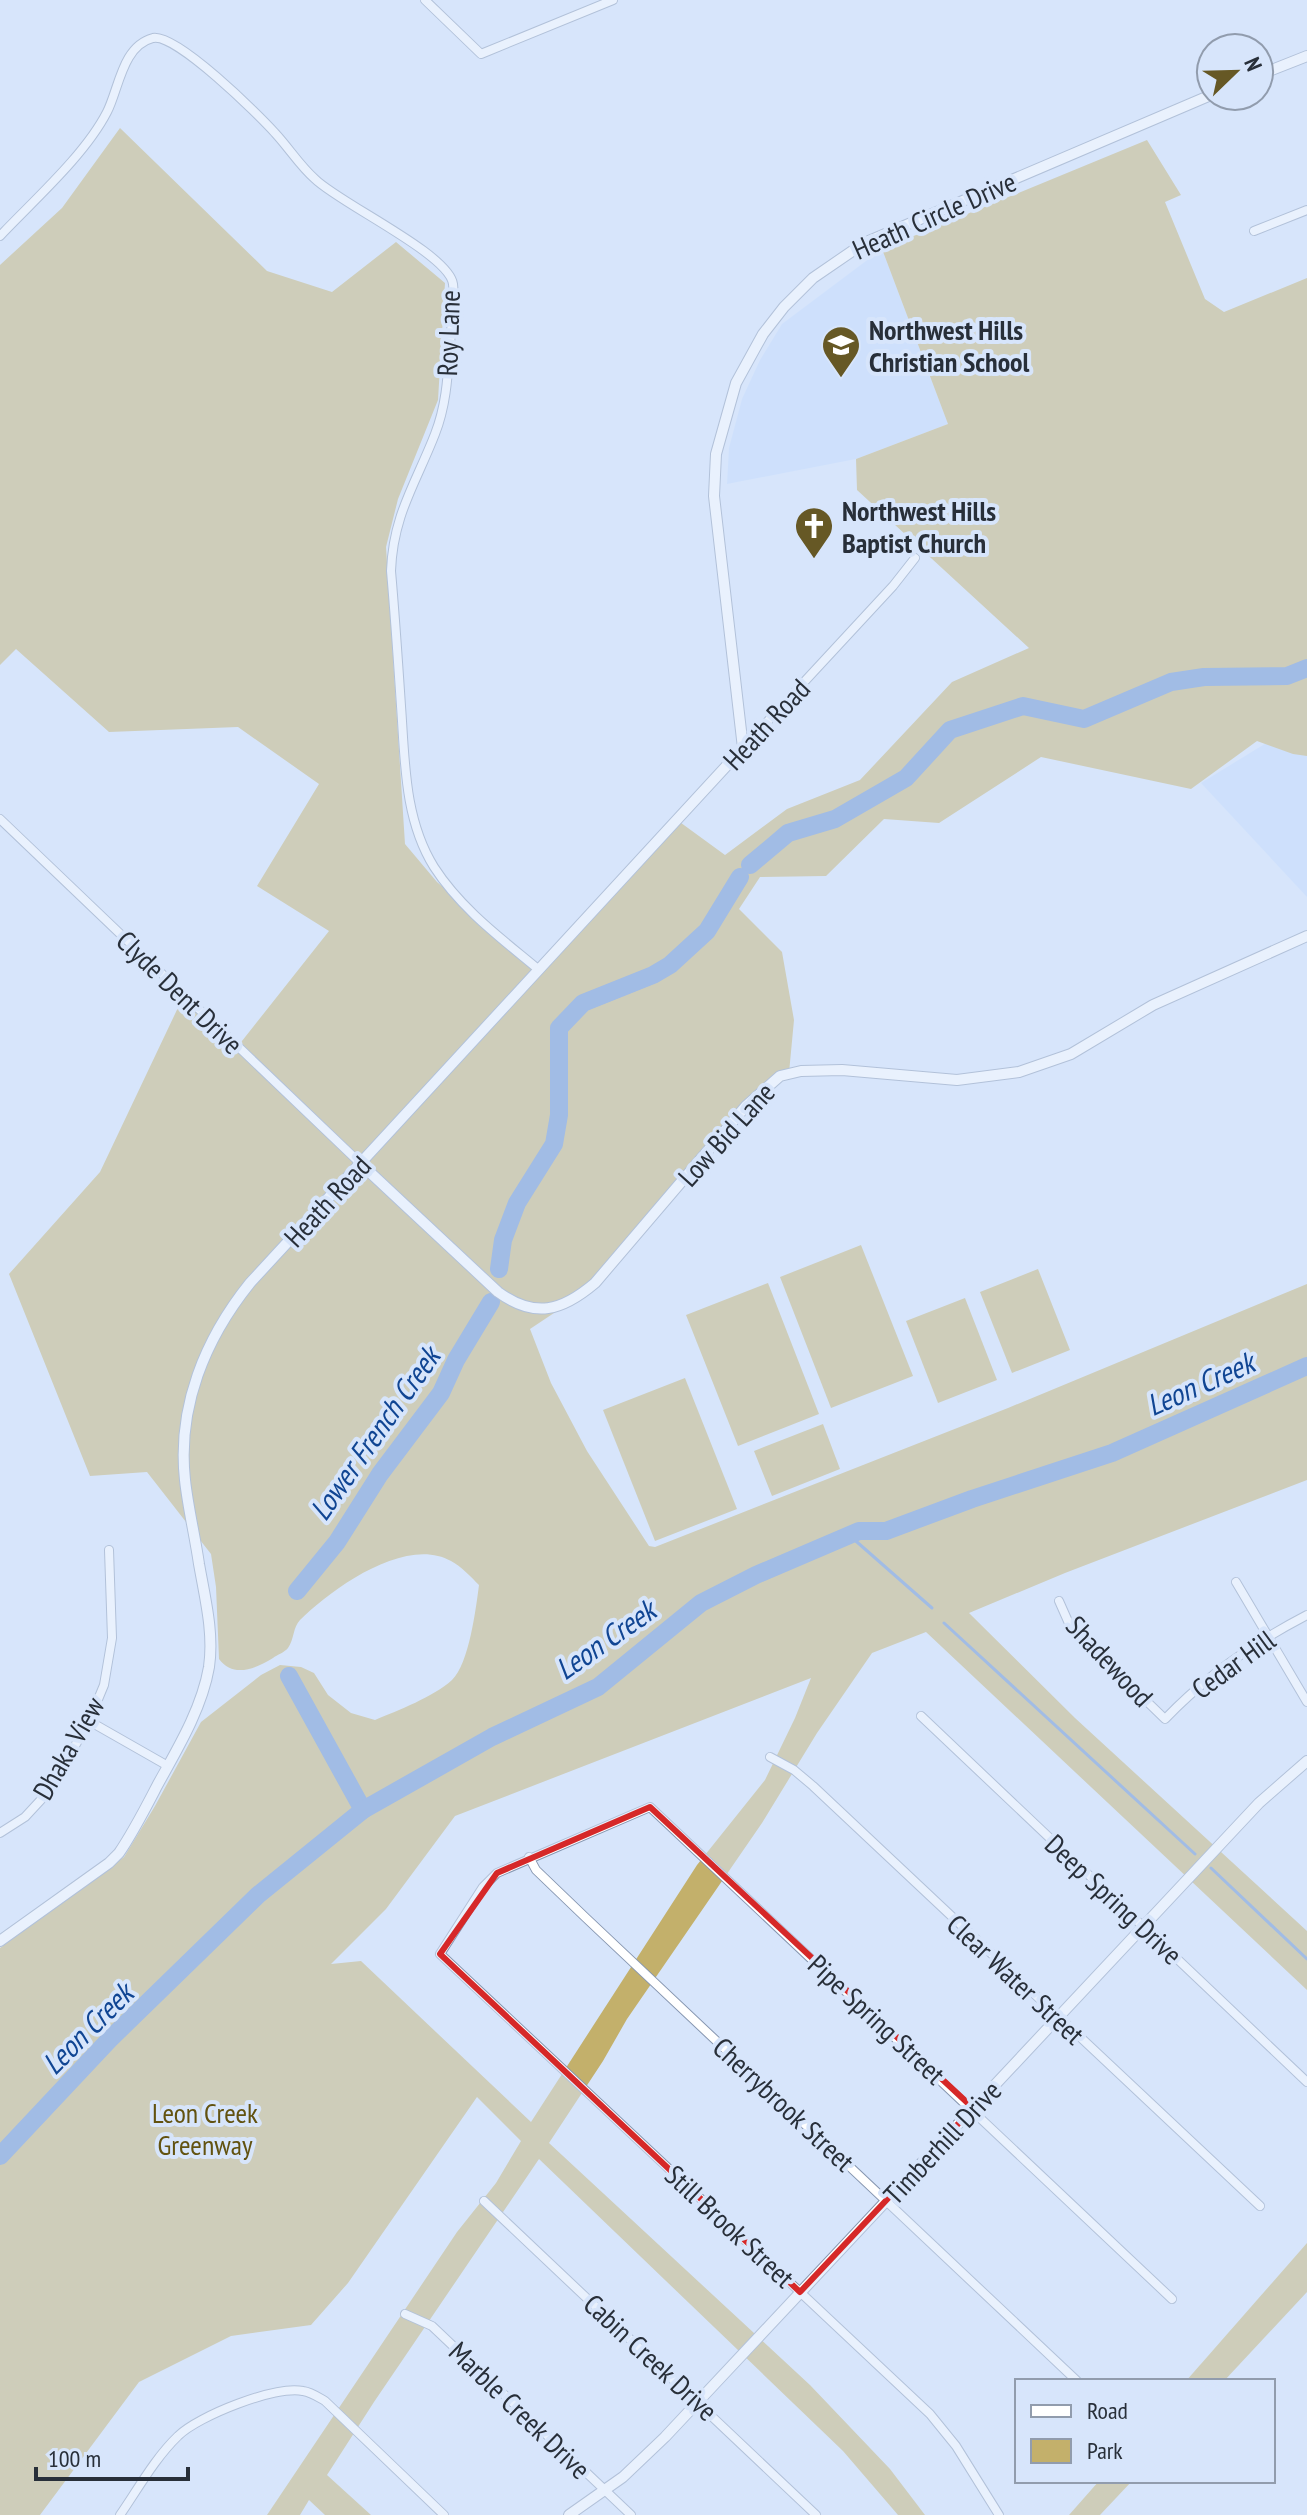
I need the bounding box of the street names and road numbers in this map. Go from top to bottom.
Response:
street label: Heath Circle Drive [846,162,1022,268]
street label: Roy Lane [428,289,468,377]
street label: Heath Road [714,671,818,777]
street label: Clyde Dent Drive [109,922,251,1062]
street label: Low Bid Lane [670,1074,782,1194]
street label: Heath Road [275,1148,379,1254]
street label: Shadewood [1058,1608,1162,1714]
street label: Cedar Hill [1184,1621,1283,1707]
street label: Dhaka View [24,1690,112,1806]
street label: Deep Spring Drive [1037,1826,1191,1972]
street label: Clear Water Street [939,1906,1093,2052]
street label: Pipe Spring Street [801,1946,954,2092]
street label: Cherrybrook Street [705,2029,863,2179]
street label: Timberhill Drive [875,2072,1009,2212]
street label: Still Brook Street [657,2157,803,2296]
street label: Cabin Creek Drive [576,2285,726,2429]
street label: Marble Creek Drive [441,2333,599,2487]

